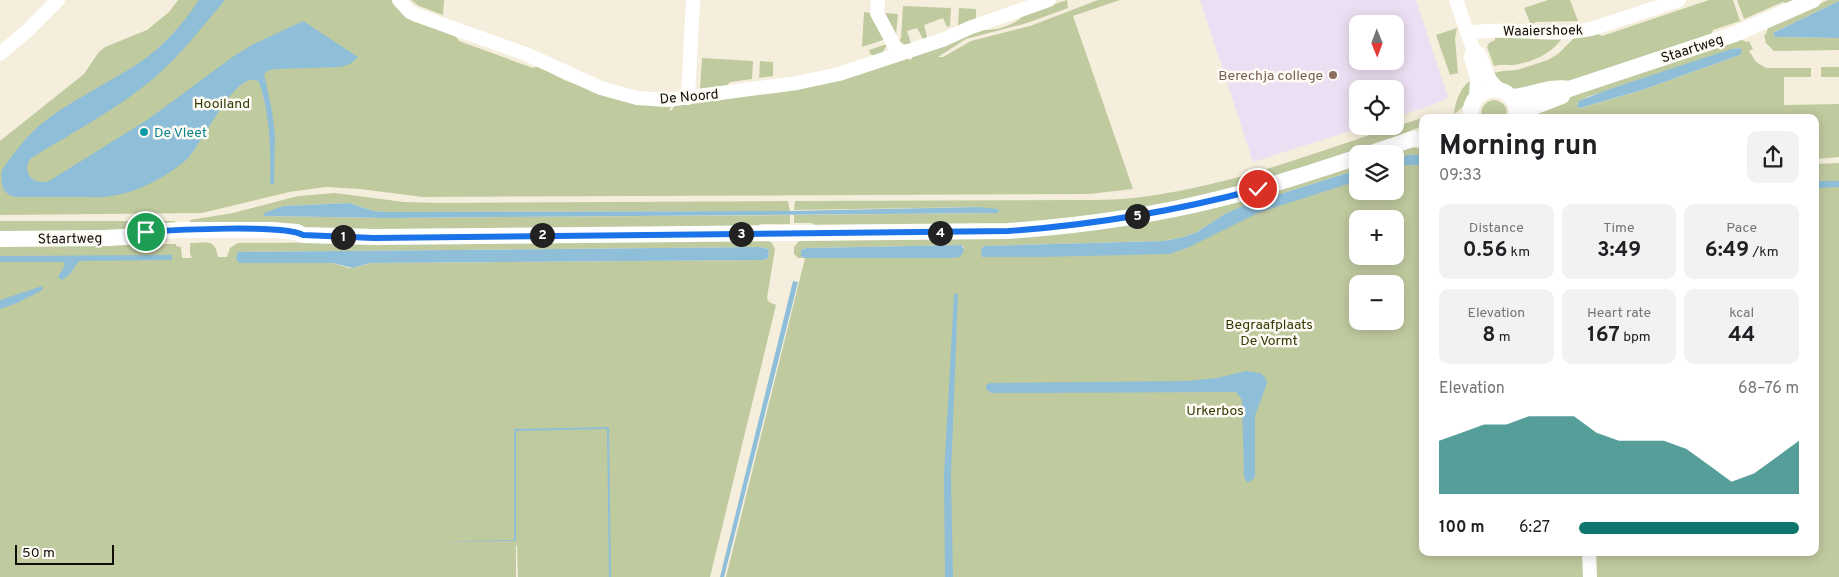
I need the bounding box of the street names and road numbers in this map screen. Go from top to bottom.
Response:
street label: Waaiershoek [1503,22,1583,41]
street label: Staartweg [1659,31,1726,67]
street label: De Noord [659,86,719,109]
street label: Staartweg [38,230,102,249]

